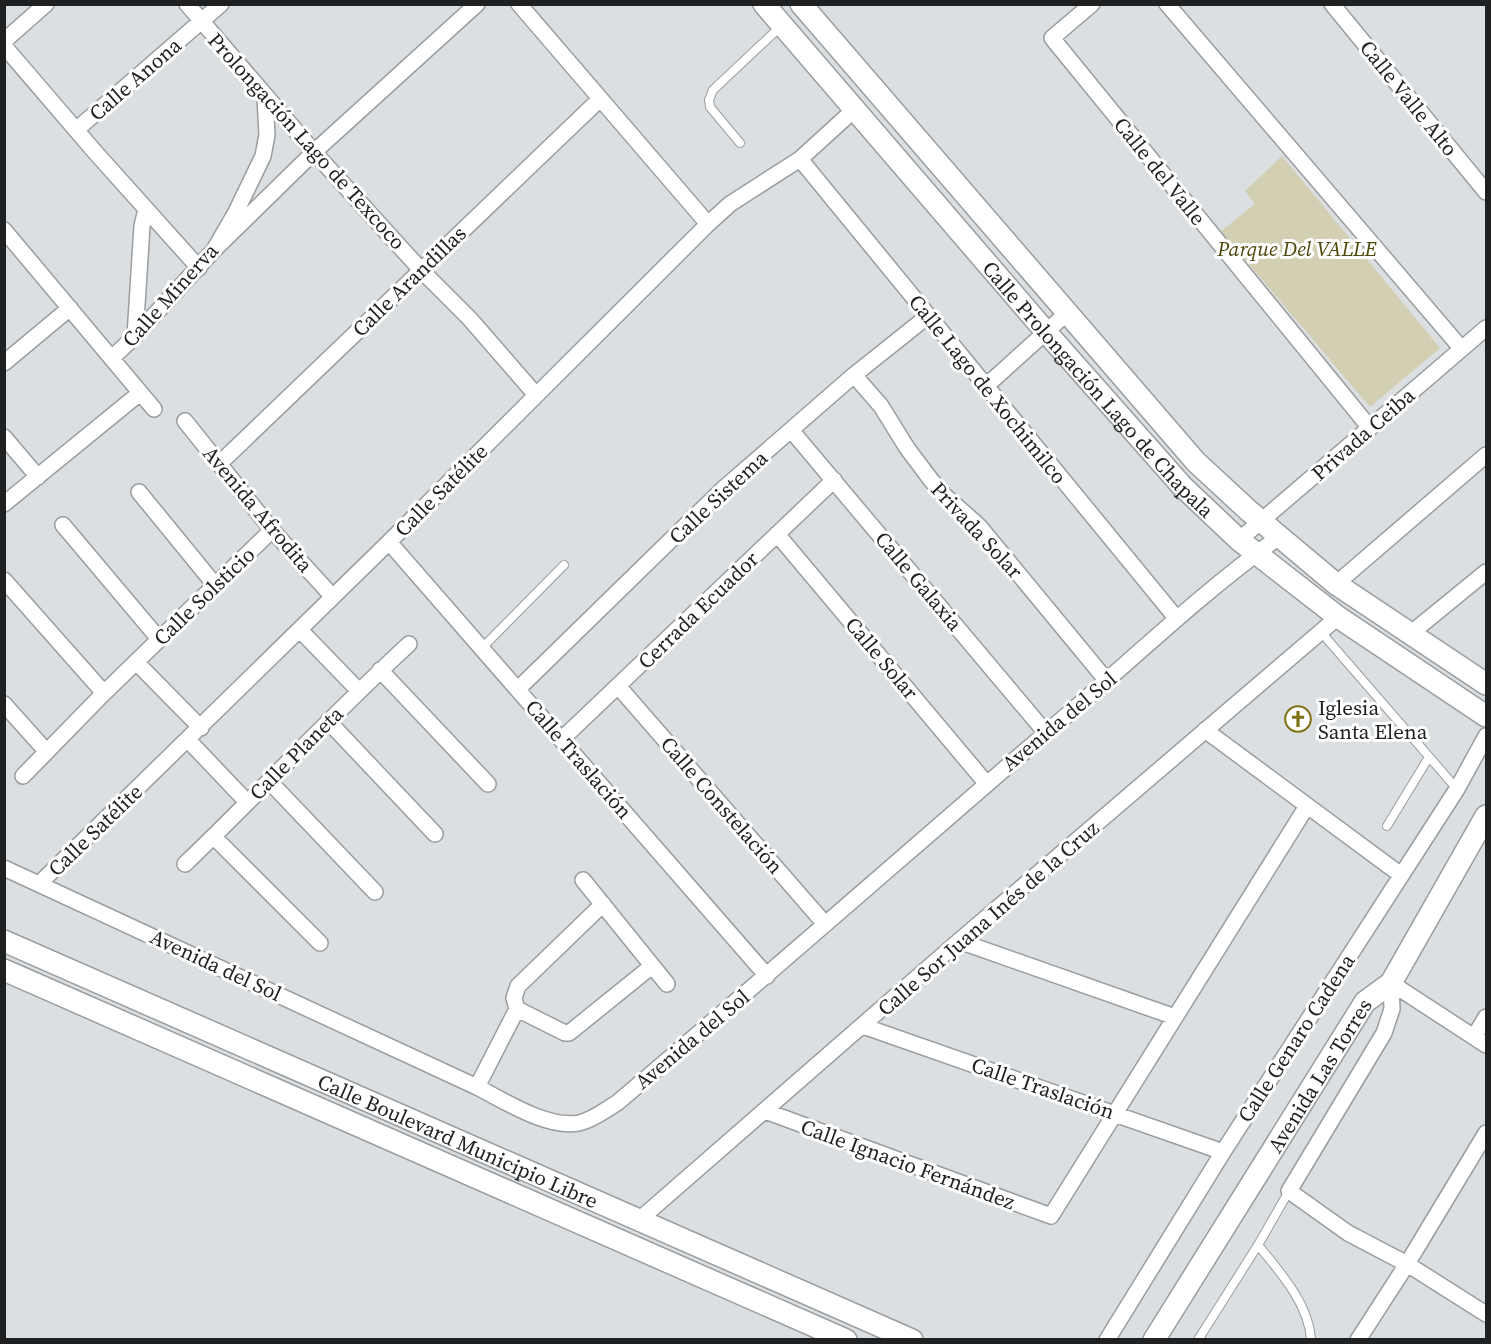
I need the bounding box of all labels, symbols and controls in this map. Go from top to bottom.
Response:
street label: Prolongación Lago de Texcoco [202,26,412,256]
street label: Calle Anona [83,31,188,127]
street label: Calle Valle Alto [1353,34,1465,162]
street label: Calle del Valle [1107,111,1213,231]
street label: Calle Arandillas [346,219,472,343]
park label: Parque Del VALLE [1216,234,1378,263]
street label: Calle Minerva [115,236,225,353]
street label: Calle Prolongación Lago de Chapala [976,254,1221,524]
street label: Calle Lago de Xochimilco [902,288,1074,490]
street label: Privada Ceiba [1305,381,1421,487]
street label: Calle Satélite [388,437,494,543]
street label: Avenida Afrodita [196,440,320,579]
street label: Calle Sistema [662,443,774,550]
street label: Privada Solar [925,475,1030,585]
street label: Calle Galaxia [869,525,969,637]
street label: Calle Solsticio [147,540,261,652]
street label: Cerrada Ecuador [631,545,765,675]
street label: Calle Solar [839,611,925,706]
street label: Avenida del Sol [995,664,1123,778]
street label: Calle Traslación [519,693,639,825]
place label: Iglesia Santa Elena [1318,693,1428,746]
street label: Calle Planeta [243,699,350,806]
church icon: Iglesia Santa Elena [1283,704,1313,734]
street label: Calle Constelación [654,730,790,880]
street label: Calle Satélite [41,778,149,882]
street label: Calle Sor Juana Inés de la Cruz [871,813,1105,1022]
street label: Avenida del Sol [146,922,286,1008]
street label: Calle Genaro Cadena [1231,948,1362,1128]
street label: Avenida del Sol [628,982,756,1096]
street label: Avenida Las Torres [1260,993,1378,1158]
street label: Calle Traslación [968,1050,1119,1126]
street label: Calle Boulevard Municipio Libre [313,1066,603,1215]
street label: Calle Ignacio Fernández [797,1112,1019,1216]

